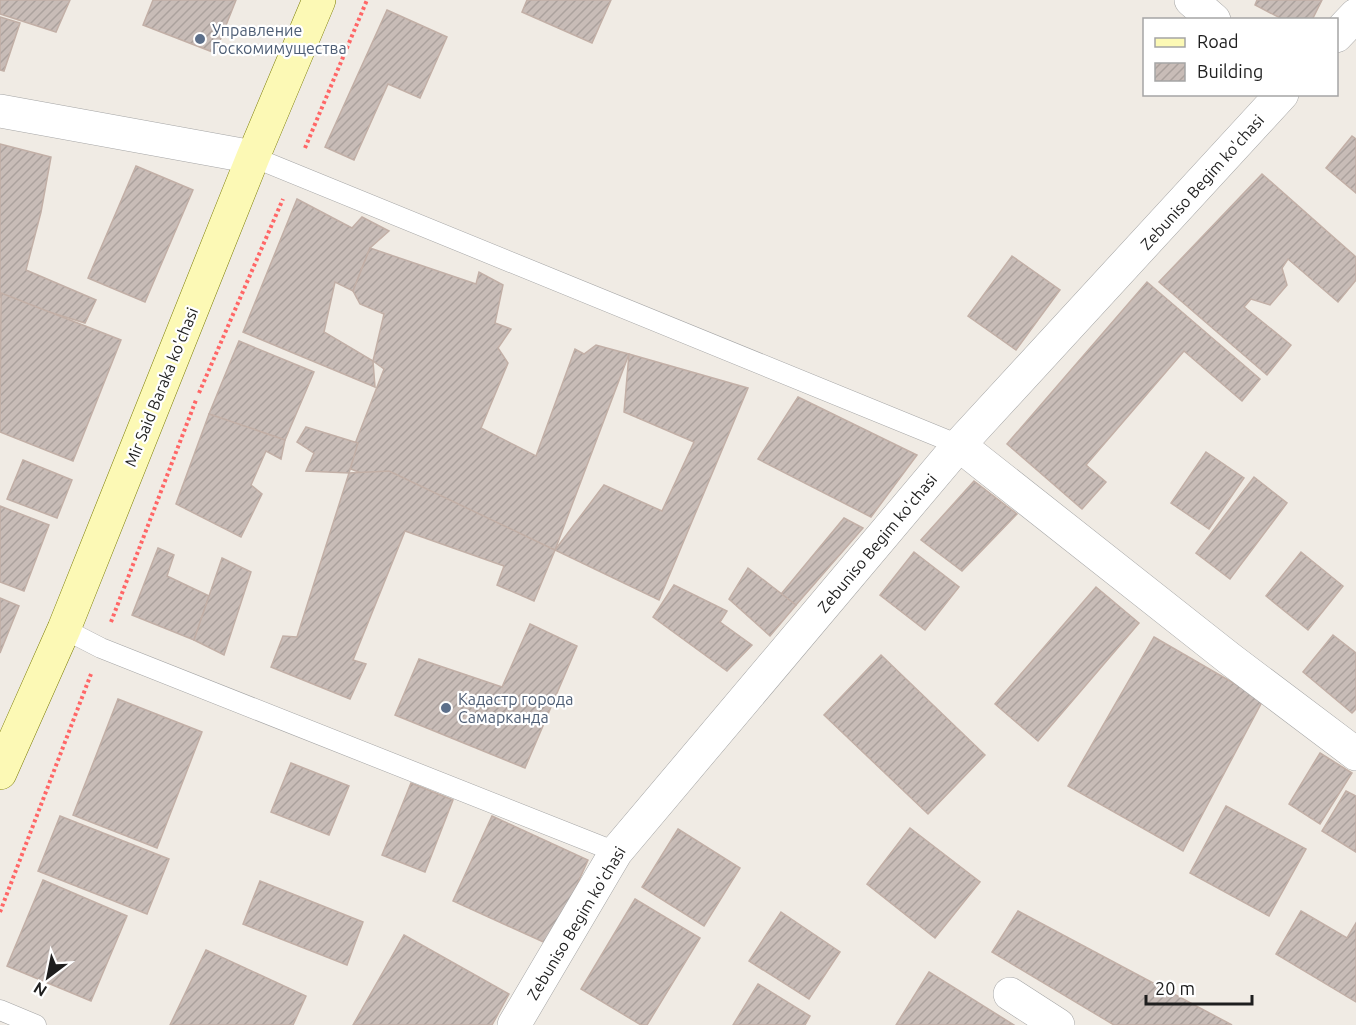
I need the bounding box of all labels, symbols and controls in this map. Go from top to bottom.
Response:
legend [1143,18,1338,96]
place label: Управление Госкомимущества [212,21,347,57]
text: Road [1197,31,1239,51]
marker: Управление Госкомимущества [193,32,207,46]
text: Building [1197,61,1263,81]
street label: Zebuniso Begim ko'chasi [1137,111,1267,253]
street label: Mir Said Baraka ko'chasi [121,305,201,469]
street label: Zebuniso Begim ko'chasi [814,470,940,616]
place label: Кадастр города Самарканда [458,690,573,726]
marker: Кадастр города Самарканда [439,701,453,715]
street label: Zebuniso Begim ko'chasi [523,843,629,1003]
north arrow [18,947,78,1007]
scale bar [1146,968,1252,1006]
text: 20 m [1155,978,1195,998]
text: N [30,979,50,1001]

